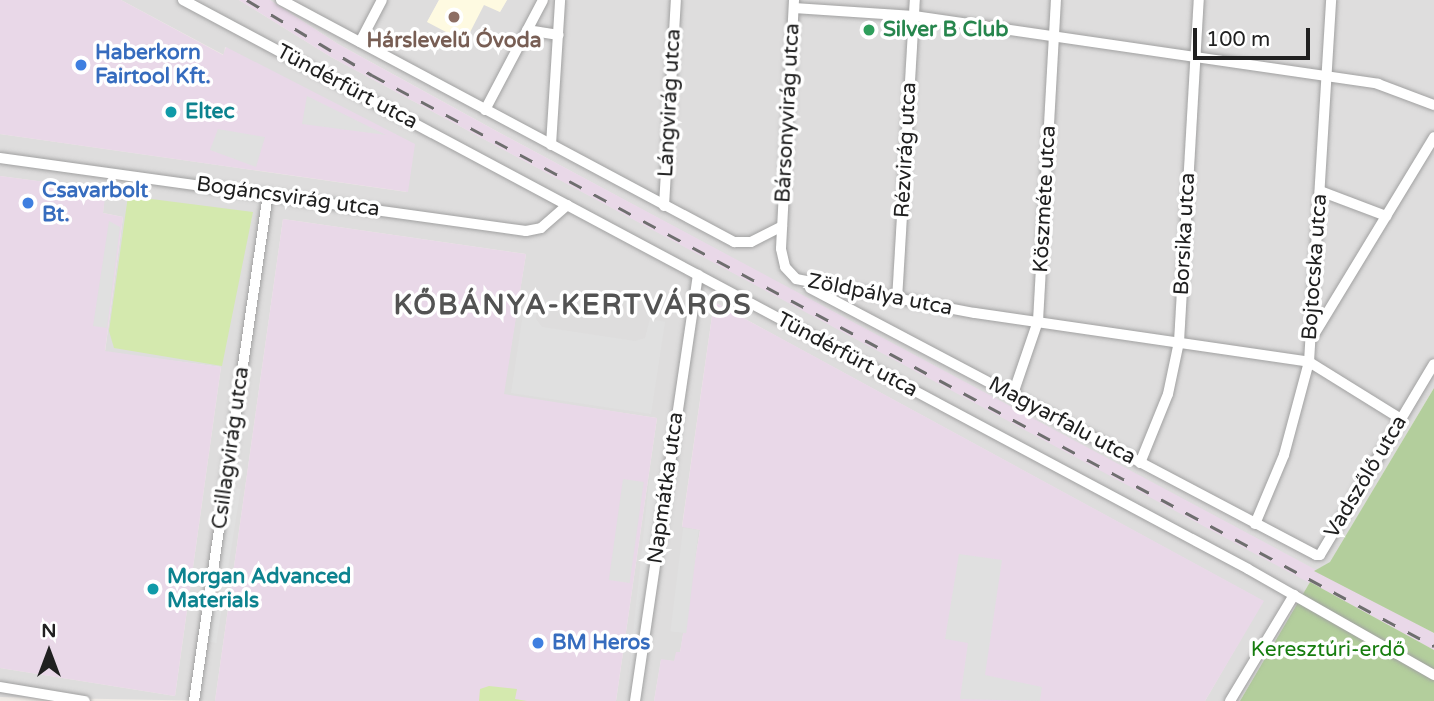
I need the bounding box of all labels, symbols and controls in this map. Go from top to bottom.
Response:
marker: Hárslevelű Óvoda [446,9,462,25]
scale bar [1196,14,1313,58]
place label: Silver B Club [883,17,1008,43]
marker: Silver B Club [861,22,877,38]
street label: Bársonyvirág utca [771,23,805,203]
text: 100 m [1206,27,1270,52]
place label: Hárslevelű Óvoda [367,28,541,54]
street label: Lángvirág utca [654,28,686,178]
street label: Tündérfürt utca [272,39,422,135]
place label: Haberkorn Fairtool Kft. [95,40,211,90]
marker: Haberkorn Fairtool Kft. [73,57,89,73]
street label: Rézvirág utca [890,81,922,219]
place label: Eltec [185,99,235,125]
marker: Eltec [163,104,179,120]
street label: Köszméte utca [1029,125,1061,273]
street label: Bogáncsvirág utca [195,172,381,222]
street label: Borsika utca [1169,172,1201,296]
place label: Csavarbolt Bt. [42,178,148,228]
street label: Bojtocska utca [1297,193,1333,341]
marker: Csavarbolt Bt. [20,195,36,211]
street label: Zöldpálya utca [805,269,955,321]
district label: KŐBÁNYA-KERTVÁROS [396,288,750,322]
street label: Tündérfürt utca [772,307,922,403]
street label: Csillagvirág utca [207,365,255,531]
street label: Magyarfalu utca [984,372,1140,470]
street label: Napmátka utca [643,411,689,565]
street label: Vadszőlő utca [1319,411,1413,543]
place label: Morgan Advanced Materials [167,564,351,614]
marker: Morgan Advanced Materials [145,581,161,597]
north arrow [14,617,84,687]
text: N [41,620,57,642]
place label: BM Heros [552,630,650,656]
marker: BM Heros [530,635,546,651]
park label: Keresztúri-erdő [1251,637,1405,663]

